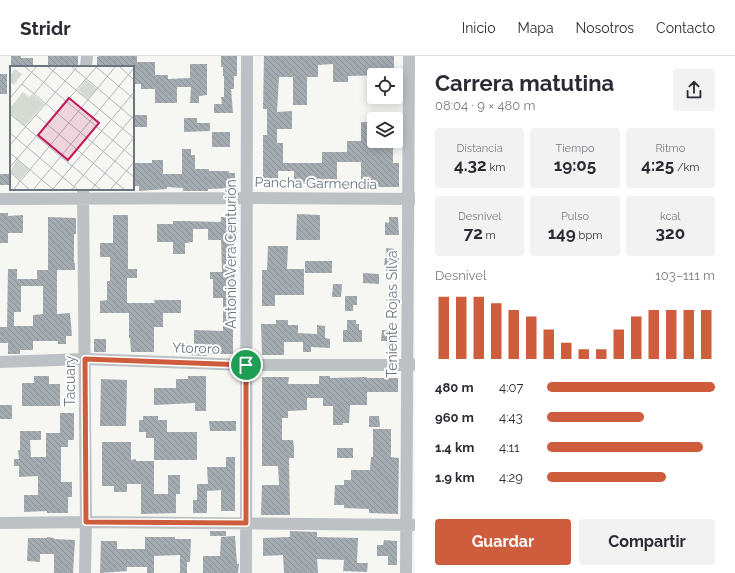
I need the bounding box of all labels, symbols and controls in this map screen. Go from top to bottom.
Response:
text: Stridr [20,17,71,39]
text: Inicio [462,20,495,36]
text: Mapa [517,20,554,36]
text: Nosotros [576,20,634,36]
text: Contacto [656,20,715,36]
inset map [10,66,134,190]
map controls [367,68,403,148]
button: locate [367,68,403,104]
button: share [673,69,715,111]
text: Carrera matutina [435,70,614,96]
text: 08:04 · 9 × 480 m [435,98,535,113]
button: layers [367,112,403,148]
text: Distancia [457,142,503,155]
text: Tiempo [555,142,595,155]
text: Ritmo [655,142,685,155]
text: 4.32 [454,155,487,175]
text: 19:05 [554,155,596,175]
text: 4:25 [641,155,674,175]
text: km [487,161,505,174]
text: /km [674,161,699,174]
street label: Pancha Garmendia [255,174,377,192]
street label: Antonio Vera Centurión [223,179,239,329]
text: Desnivel [458,210,501,223]
text: Pulso [561,210,589,223]
text: kcal [660,210,681,223]
text: 72 [464,223,483,243]
text: 149 [548,223,576,243]
text: 320 [656,223,685,243]
text: m [483,229,496,242]
text: bpm [576,229,602,242]
street label: Teniente Rojas Silva [384,250,400,378]
text: Desnivel [435,268,486,283]
text: 103–111 m [655,268,715,283]
street label: Ytororo [172,339,220,357]
pin [229,348,263,382]
icon: arrive [235,354,257,376]
street label: Tacuary [62,355,78,406]
text: 480 m [435,380,473,395]
text: 4:07 [499,380,523,395]
text: 960 m [435,410,474,425]
text: 4:43 [499,410,523,425]
text: 1.4 km [435,440,474,455]
text: 4:11 [499,440,520,455]
text: 1.9 km [435,470,474,485]
text: 4:29 [499,470,523,485]
button: Guardar [435,519,571,565]
button: Compartir [579,519,715,565]

